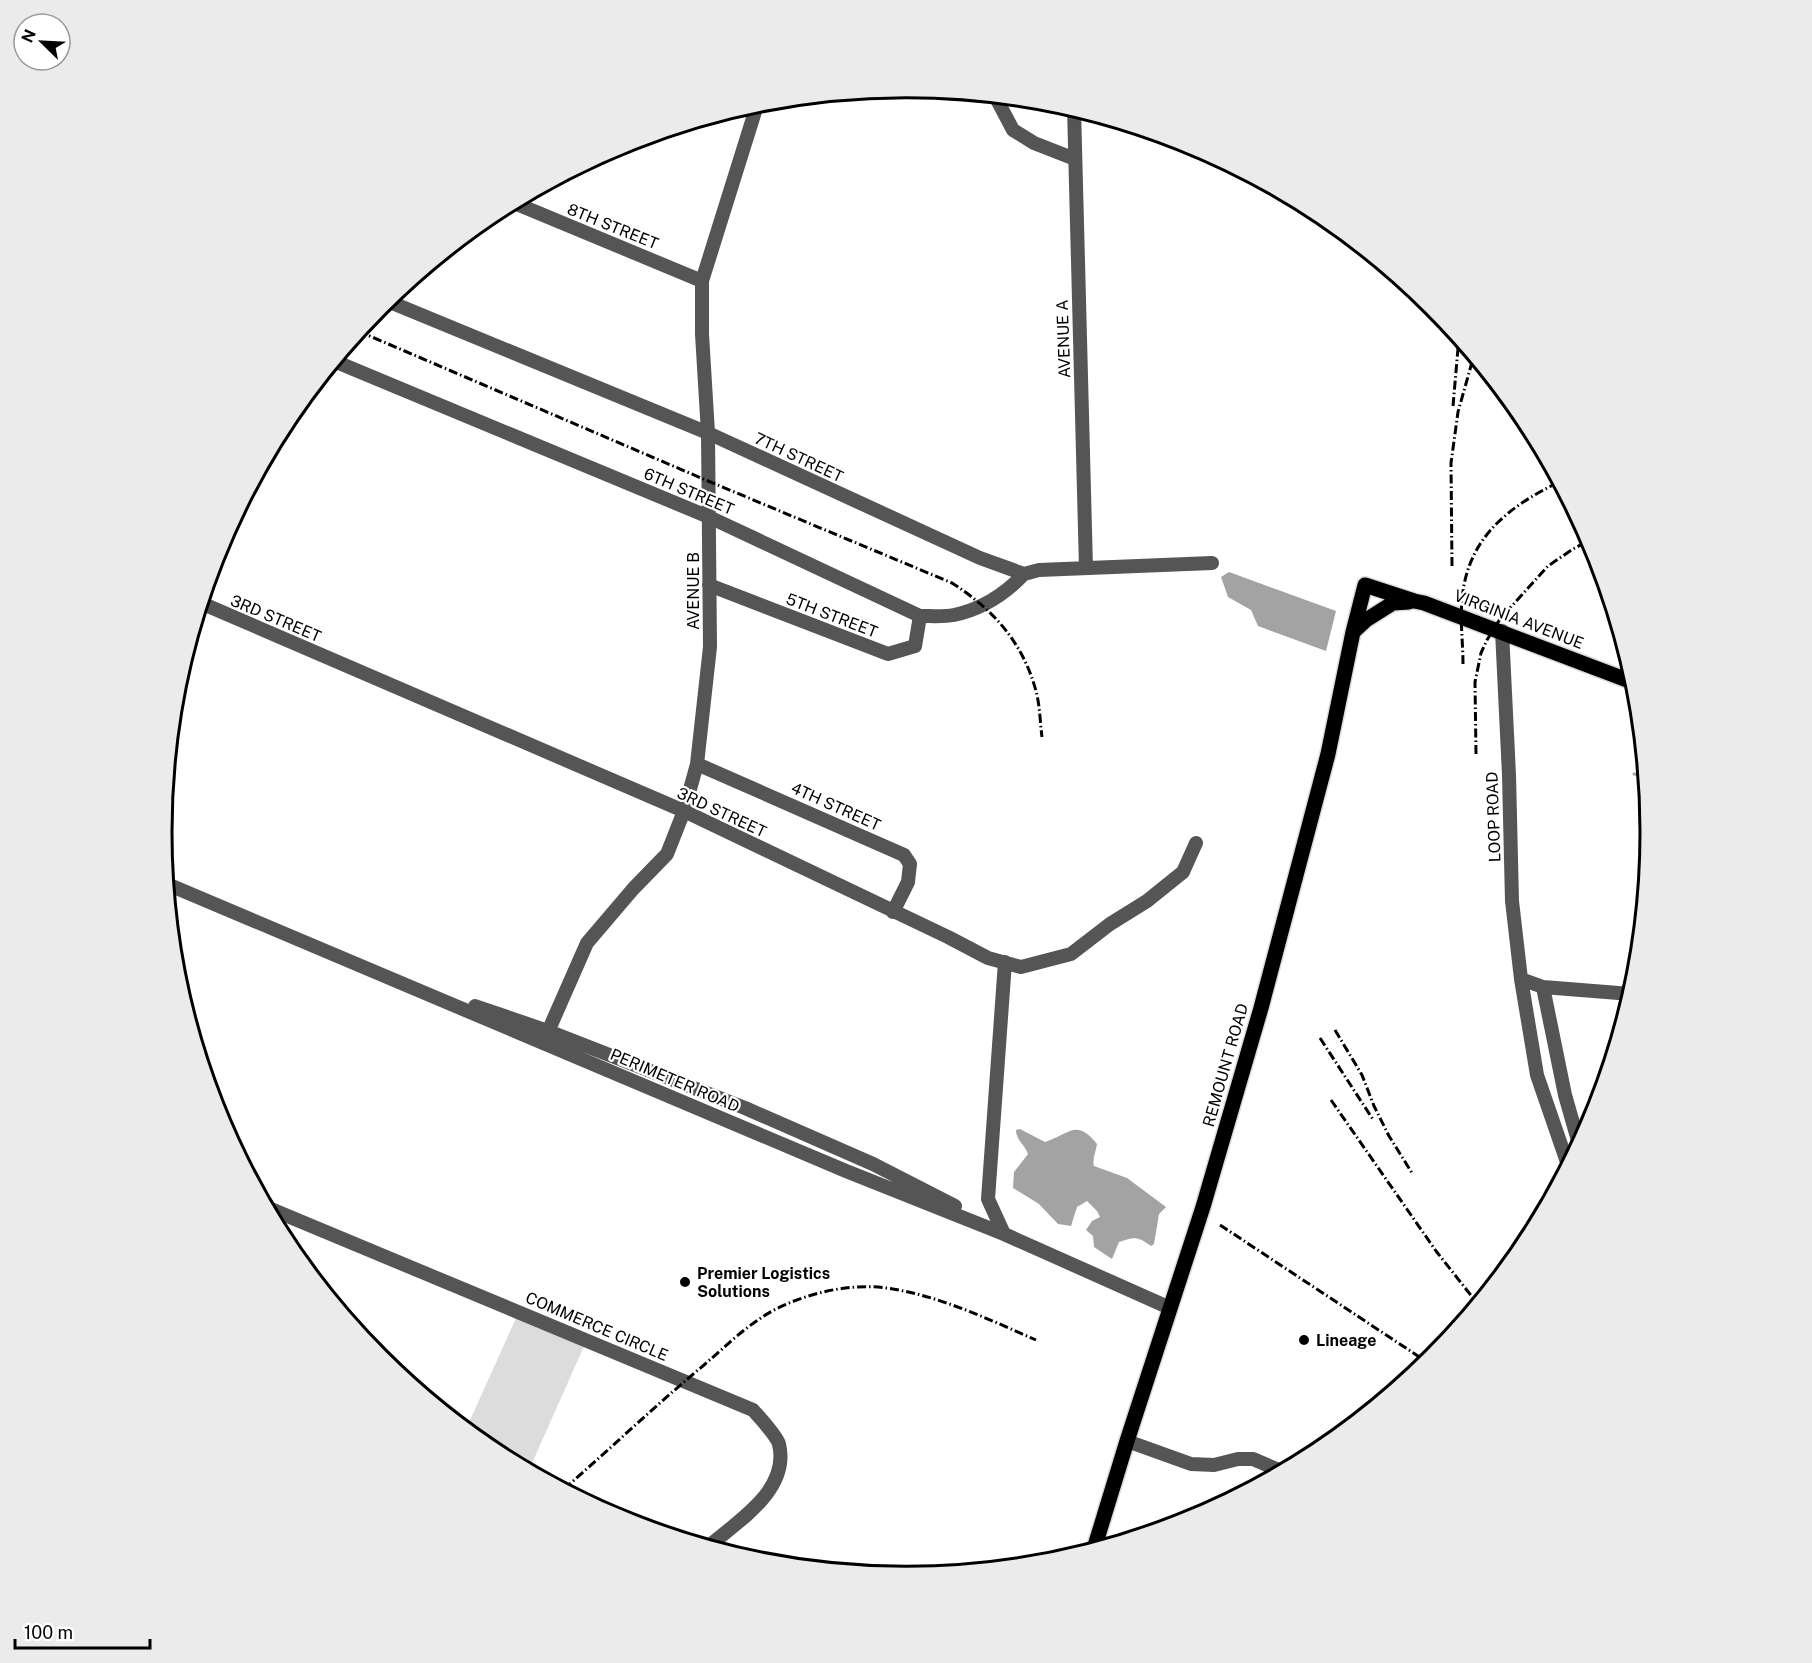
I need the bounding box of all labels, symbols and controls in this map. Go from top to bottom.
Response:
north arrow [12,12,72,72]
text: N [18,27,40,46]
street label: 8TH STREET [565,200,662,254]
street label: AVENUE A [1053,299,1074,379]
street label: 7TH STREET [751,429,847,487]
street label: 6TH STREET [641,464,737,519]
street label: AVENUE B [684,552,703,630]
street label: VIRGINIA AVENUE [1451,586,1586,653]
street label: 5TH STREET [783,589,881,642]
street label: 3RD STREET [228,591,324,646]
street label: LOOP ROAD [1482,771,1505,863]
street label: 4TH STREET [788,778,884,835]
street label: 3RD STREET [674,783,770,842]
street label: REMOUNT ROAD [1199,1001,1252,1129]
street label: PERIMETER ROAD [607,1045,742,1116]
place label: Premier Logistics Solutions [697,1264,830,1301]
marker: Premier Logistics Solutions [678,1275,692,1289]
street label: COMMERCE CIRCLE [523,1288,671,1365]
place label: Lineage [1316,1331,1376,1350]
marker: Lineage [1297,1333,1311,1347]
scale bar [15,1612,150,1650]
text: 100 m [24,1622,73,1643]

